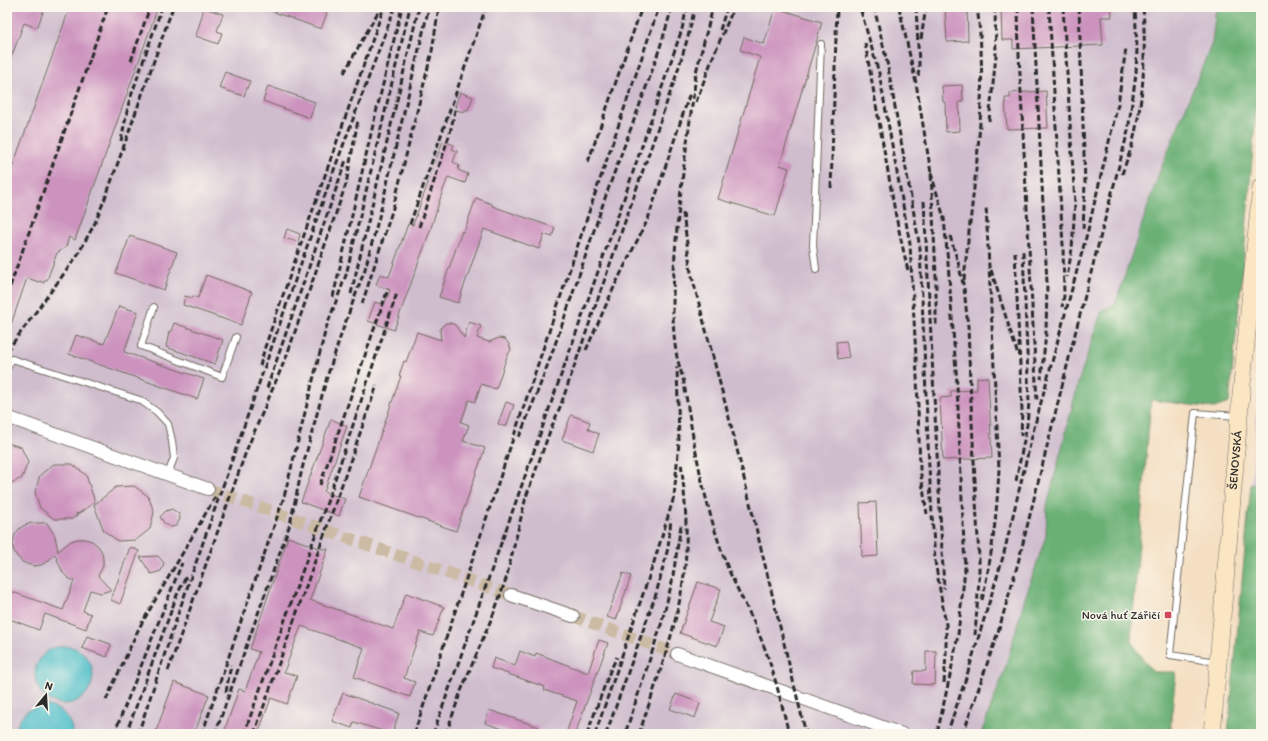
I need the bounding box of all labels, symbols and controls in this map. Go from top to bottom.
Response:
street label: ŠENOVSKÁ [1226,430,1245,490]
place label: Nová huť Zářičí [1082,608,1160,622]
marker: Nová huť Zářičí [1163,610,1173,620]
north arrow [26,675,66,715]
text: N [43,679,54,693]

